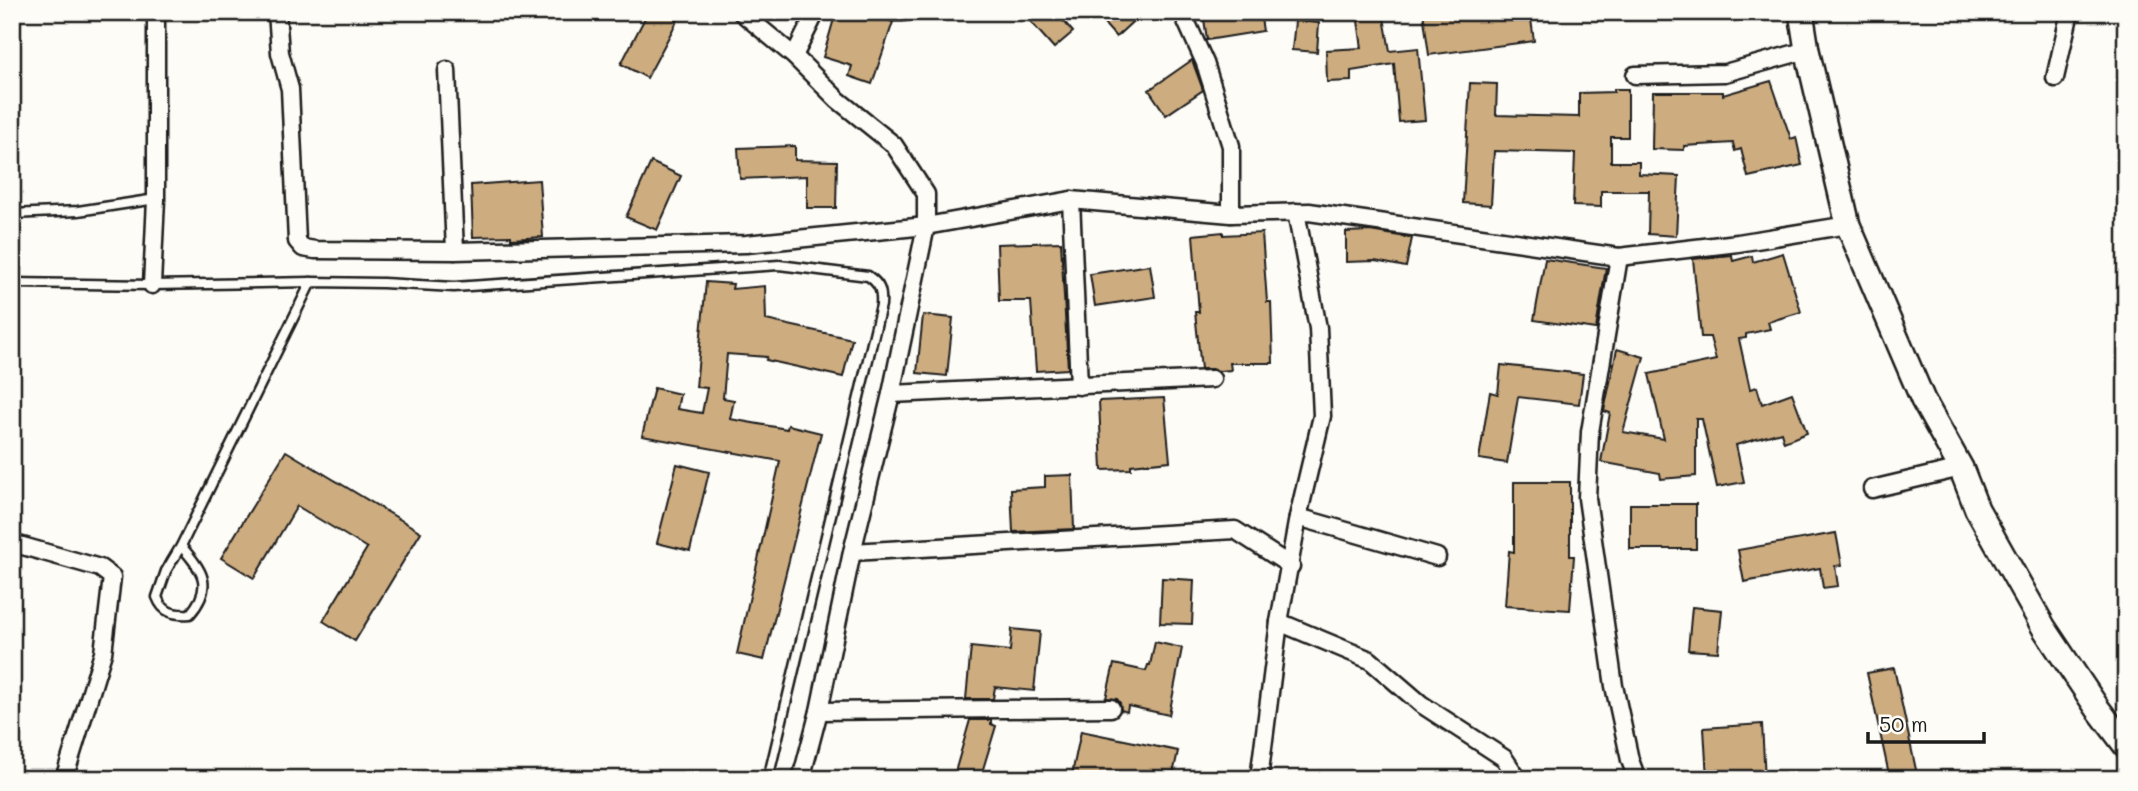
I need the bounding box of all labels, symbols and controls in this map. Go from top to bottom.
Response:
scale bar [1868,700,1984,744]
text: 50 m [1879,710,1928,737]

